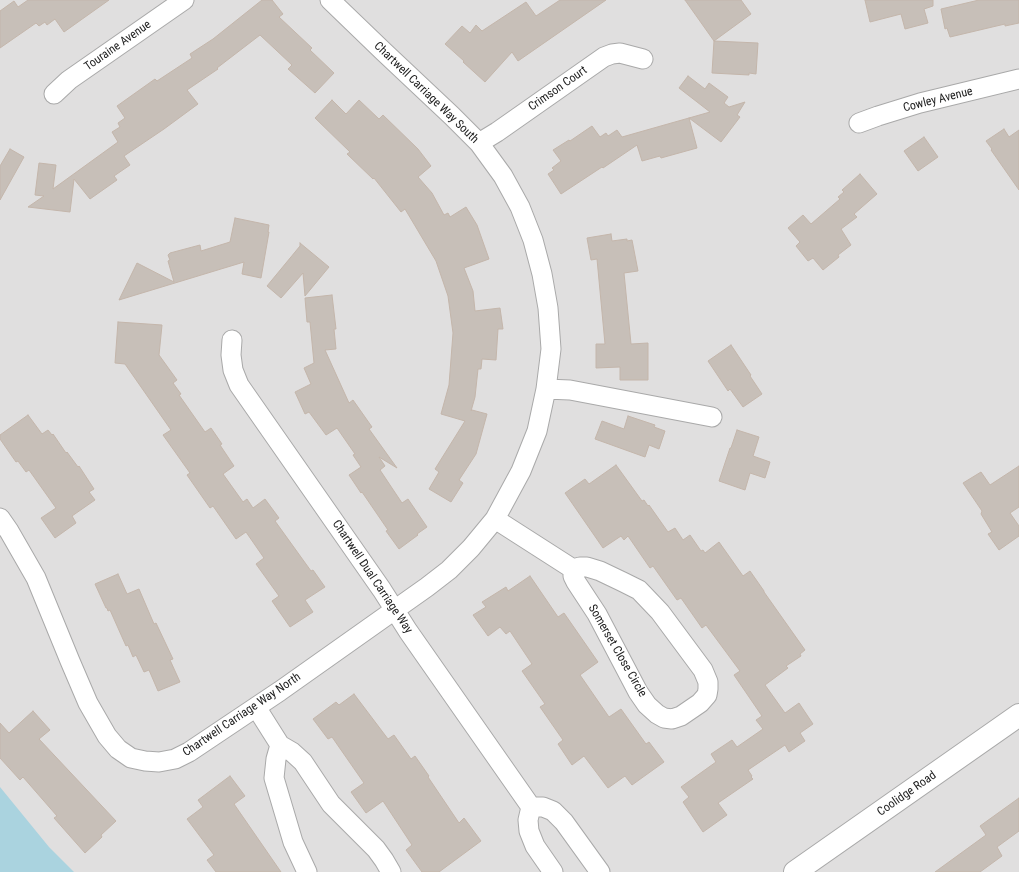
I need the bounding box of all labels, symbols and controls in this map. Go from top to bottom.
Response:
street label: Touraine Avenue [82,18,154,74]
street label: Chartwell Carriage Way South [371,39,481,147]
street label: Crimson Court [526,63,590,115]
street label: Cowley Avenue [902,84,974,116]
street label: Chartwell Dual Carriage Way [329,518,415,636]
street label: Somerset Close Circle [585,602,649,700]
street label: Chartwell Carriage Way North [180,670,304,760]
street label: Coolidge Road [875,768,939,820]

